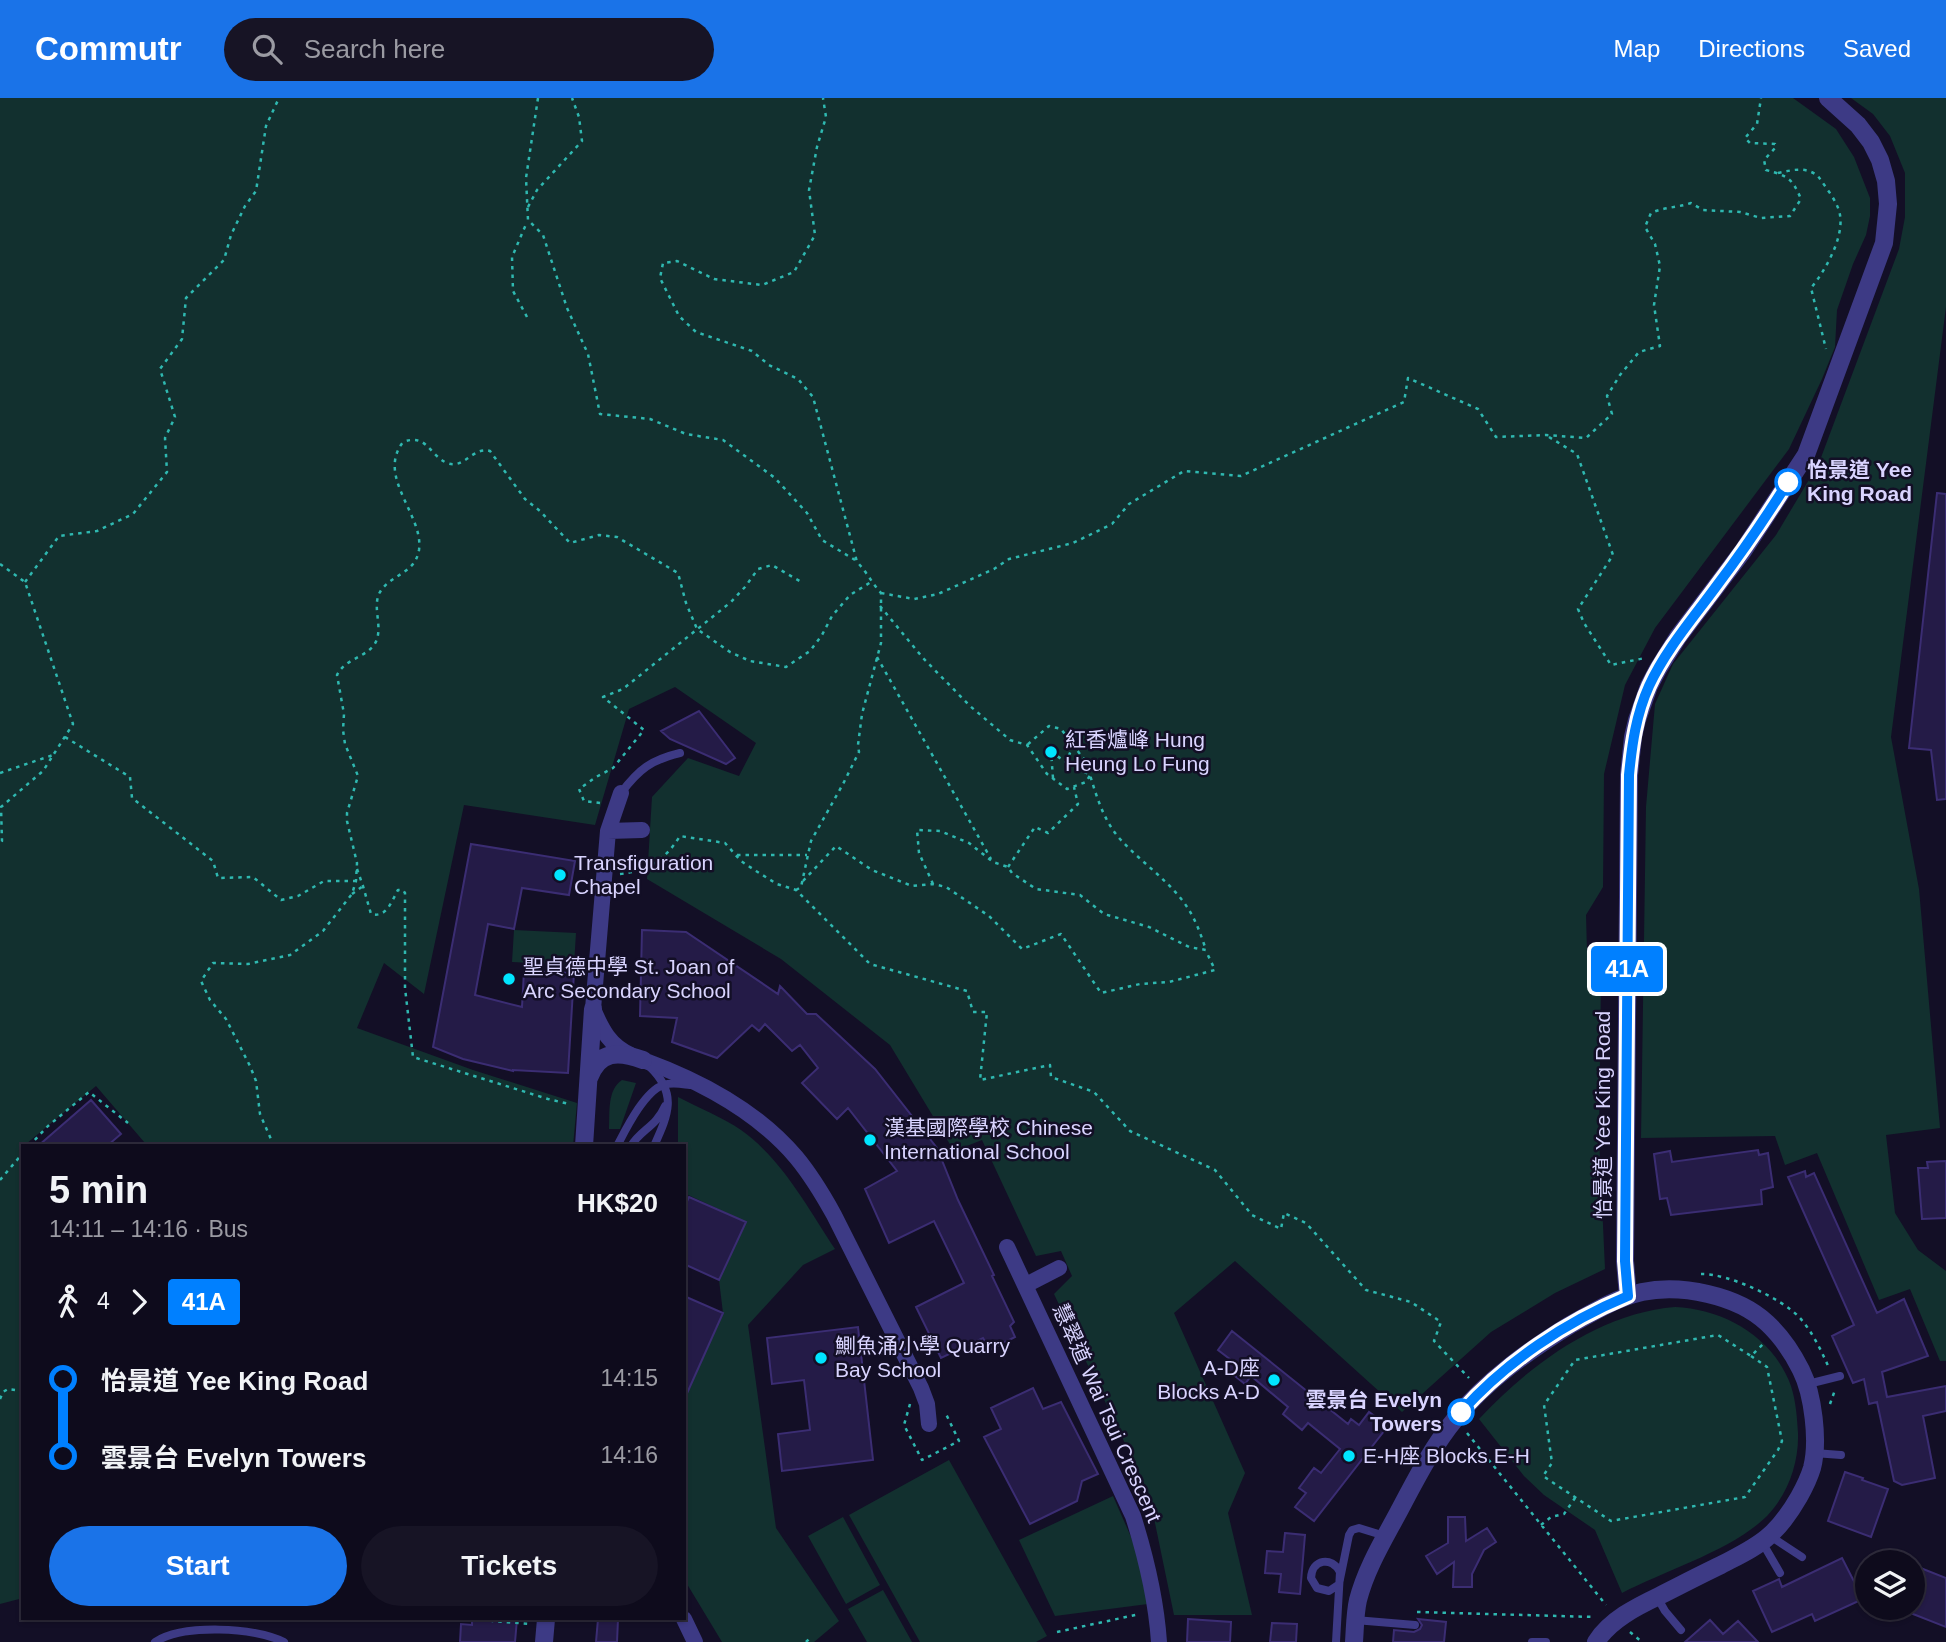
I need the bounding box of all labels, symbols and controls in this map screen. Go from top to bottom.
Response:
search box [224,18,714,81]
text: Commutr [35,30,182,67]
icon: search [248,30,286,68]
text: Search here [304,34,445,64]
text: Map [1614,35,1660,62]
text: Directions [1698,35,1805,62]
text: Saved [1843,35,1911,62]
place label: 怡景道 Yee King Road [1807,458,1912,505]
marker: 怡景道 Yee King Road [1775,469,1801,495]
place label: 紅香爐峰 Hung Heung Lo Fung [1065,728,1210,775]
marker: 紅香爐峰 Hung Heung Lo Fung [1043,744,1059,760]
place label: Transfiguration Chapel [574,851,713,898]
marker: Transfiguration Chapel [552,867,568,883]
line badge: 41A [1587,946,1667,992]
place label: 聖貞德中學 St. Joan of Arc Secondary School [523,955,734,1002]
text: 41A [1605,955,1649,982]
marker: 聖貞德中學 St. Joan of Arc Secondary School [501,971,517,987]
street label: 怡景道 Yee King Road [1591,1011,1614,1219]
place label: 漢基國際學校 Chinese International School [884,1116,1093,1163]
marker: 漢基國際學校 Chinese International School [862,1132,878,1148]
text: 5 min [49,1169,148,1211]
text: HK$20 [577,1188,658,1218]
text: 14:11 – 14:16 · Bus [49,1216,248,1242]
icon: walk [49,1283,87,1321]
icon: forward [120,1283,158,1321]
text: 4 [97,1288,110,1314]
text: 41A [182,1288,226,1315]
street label: 慧翠道 Wai Tsui Crescent [1049,1300,1166,1526]
place label: 鰂魚涌小學 Quarry Bay School [835,1334,1011,1381]
marker: 鰂魚涌小學 Quarry Bay School [813,1350,829,1366]
place label: A-D座 Blocks A-D [1157,1356,1260,1403]
text: 14:15 [600,1365,658,1391]
text: 怡景道 Yee King Road [101,1366,368,1396]
marker: A-D座 Blocks A-D [1266,1372,1282,1388]
place label: 雲景台 Evelyn Towers [1305,1388,1442,1435]
marker: 雲景台 Evelyn Towers [1448,1399,1474,1425]
text: 14:16 [600,1442,658,1468]
text: 雲景台 Evelyn Towers [101,1443,366,1473]
place label: E-H座 Blocks E-H [1363,1444,1530,1467]
marker: E-H座 Blocks E-H [1341,1448,1357,1464]
button: Start [49,1526,347,1606]
button: Tickets [361,1526,658,1606]
map controls [1855,1550,1925,1620]
button: layers [1855,1550,1925,1620]

